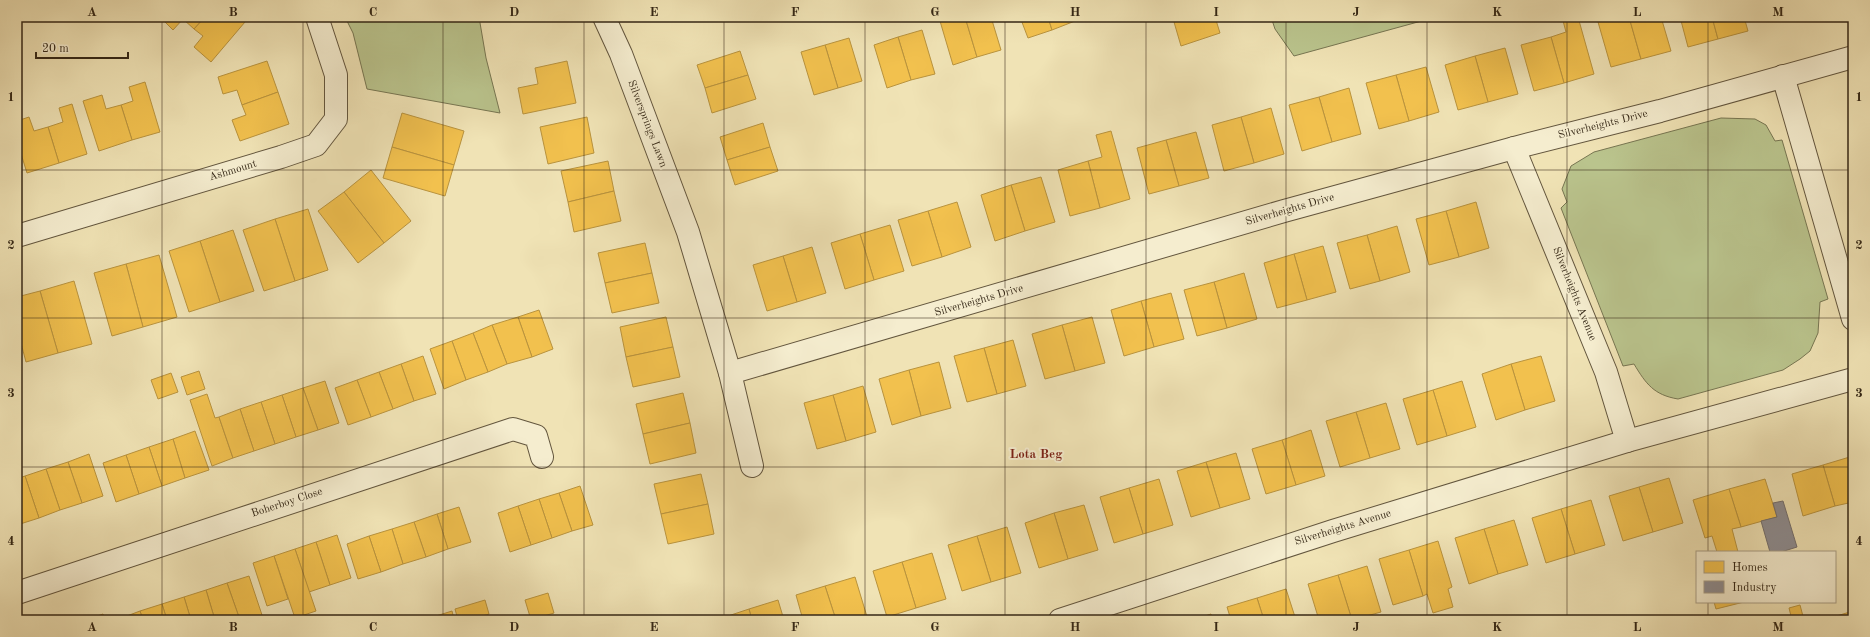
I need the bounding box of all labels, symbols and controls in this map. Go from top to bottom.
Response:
text: A [87,6,97,19]
text: B [228,6,238,19]
text: C [369,6,377,19]
text: D [509,6,519,19]
text: E [650,6,659,19]
text: F [791,6,800,19]
text: G [930,6,940,19]
text: H [1070,6,1081,19]
text: I [1213,6,1219,19]
text: J [1352,6,1360,19]
text: K [1492,6,1502,19]
text: L [1633,6,1642,19]
text: M [1772,6,1784,19]
scale bar [36,34,128,60]
text: 20 m [42,43,69,55]
street label: Silversprings Lawn [625,79,669,169]
text: 1 [7,91,15,104]
text: 1 [1855,91,1863,104]
street label: Silverheights Drive [1557,109,1649,141]
street label: Ashmount [208,159,258,183]
street label: Silverheights Drive [1244,192,1336,228]
text: 2 [7,239,15,252]
text: 2 [1855,239,1863,252]
street label: Silverheights Avenue [1550,245,1598,343]
street label: Silverheights Drive [933,283,1025,319]
text: 3 [7,387,15,400]
text: 3 [1855,387,1863,400]
district label: Lota Beg [1010,448,1063,461]
street label: Boherboy Close [250,486,324,520]
street label: Silverheights Avenue [1293,508,1393,548]
text: 4 [7,535,15,548]
text: 4 [1855,535,1863,548]
legend [1696,551,1836,603]
text: Homes [1732,562,1768,574]
text: Industry [1732,582,1777,594]
text: A [87,621,97,634]
text: B [228,621,238,634]
text: C [369,621,377,634]
text: D [509,621,519,634]
text: E [650,621,659,634]
text: F [791,621,800,634]
text: G [930,621,940,634]
text: H [1070,621,1081,634]
text: I [1213,621,1219,634]
text: J [1352,621,1360,634]
text: K [1492,621,1502,634]
text: L [1633,621,1642,634]
text: M [1772,621,1784,634]

